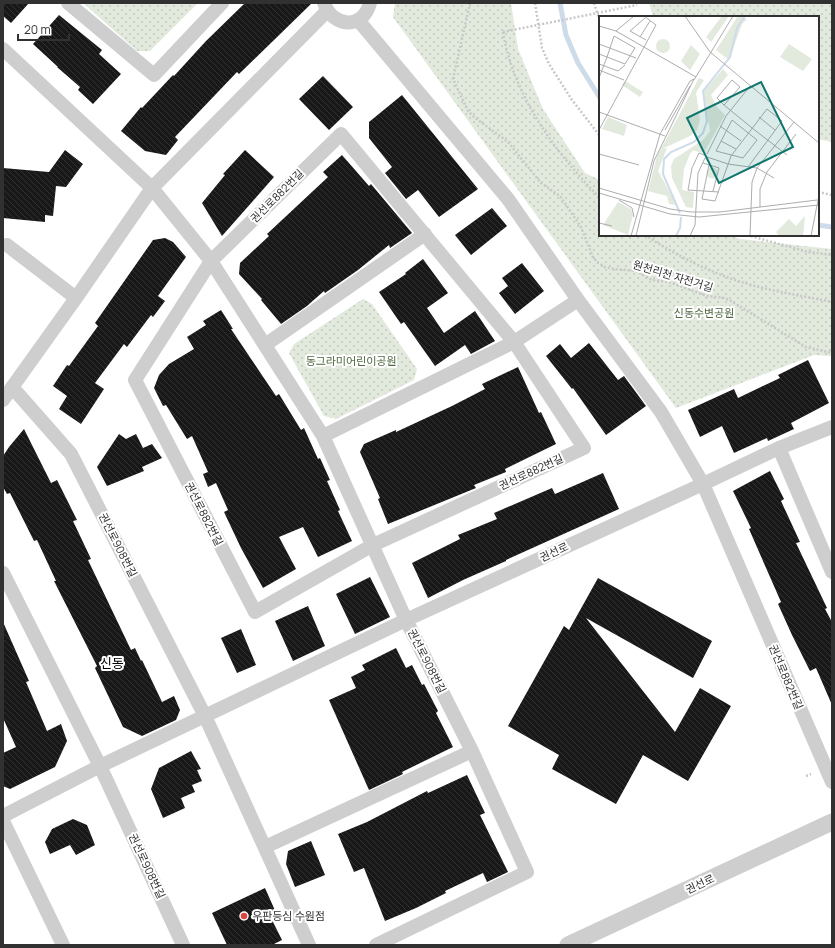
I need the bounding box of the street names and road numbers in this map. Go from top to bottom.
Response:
street label: 권선로882번길 [247,166,307,226]
street label: 원천리천 자전거길 [631,256,715,295]
street label: 권선로882번길 [496,450,566,493]
street label: 권선로882번길 [182,479,227,548]
street label: 권선로908번길 [96,510,141,580]
street label: 권선로 [537,538,571,565]
street label: 권선로908번길 [405,626,450,696]
street label: 권선로882번길 [766,642,807,712]
street label: 권선로908번길 [126,831,169,901]
street label: 권선로 [683,870,717,897]

